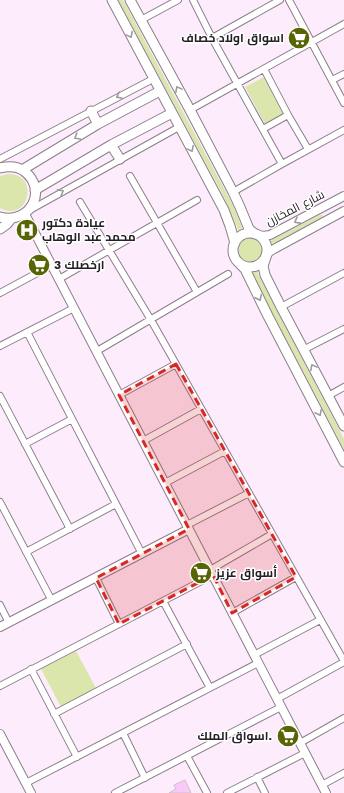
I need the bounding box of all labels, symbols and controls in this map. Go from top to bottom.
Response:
supermarket icon: اسواق اولاد خصاف [286,25,312,51]
one-way arrow [126,30,133,38]
place label: اسواق اولاد خصاف [181,31,284,46]
one-way arrow [175,86,183,93]
one-way arrow [116,92,123,99]
one-way arrow [74,132,81,139]
one-way arrow [186,145,194,153]
street label: شارع المخازن [263,187,327,230]
one-way arrow [57,190,64,197]
place label: عيادة دكتور محمد عبد الوهاب [41,216,136,245]
one-way arrow [294,216,301,223]
hospital icon: عيادة دكتور محمد عبد الوهاب [14,217,40,243]
supermarket icon: ارخصلك 3 [26,252,52,278]
place label: ارخصلك 3 [54,258,105,273]
one-way arrow [254,293,262,301]
one-way arrow [310,364,317,371]
one-way arrow [314,409,322,416]
supermarket icon: أسواق عزيز [188,560,214,586]
place label: أسواق عزيز [215,565,277,581]
supermarket icon: اسواق الملك. [275,723,301,749]
place label: اسواق الملك. [198,729,272,744]

